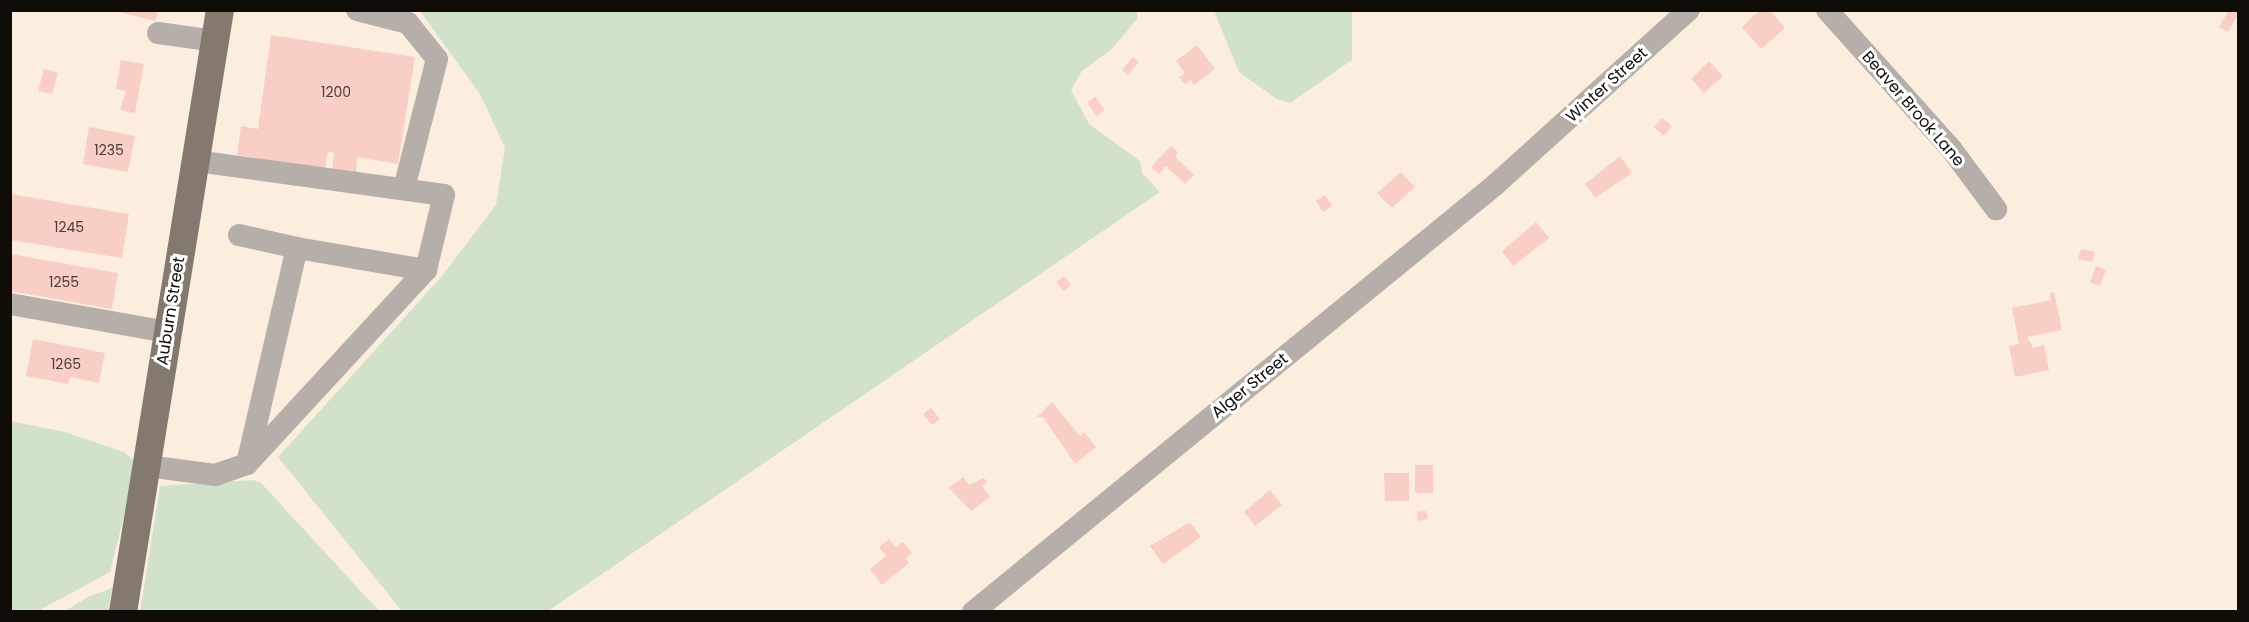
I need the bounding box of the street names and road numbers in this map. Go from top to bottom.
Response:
street label: Winter Street [1562,44,1652,126]
street label: Beaver Brook Lane [1858,47,1968,171]
street label: Auburn Street [153,255,189,367]
street label: Alger Street [1208,349,1292,423]

